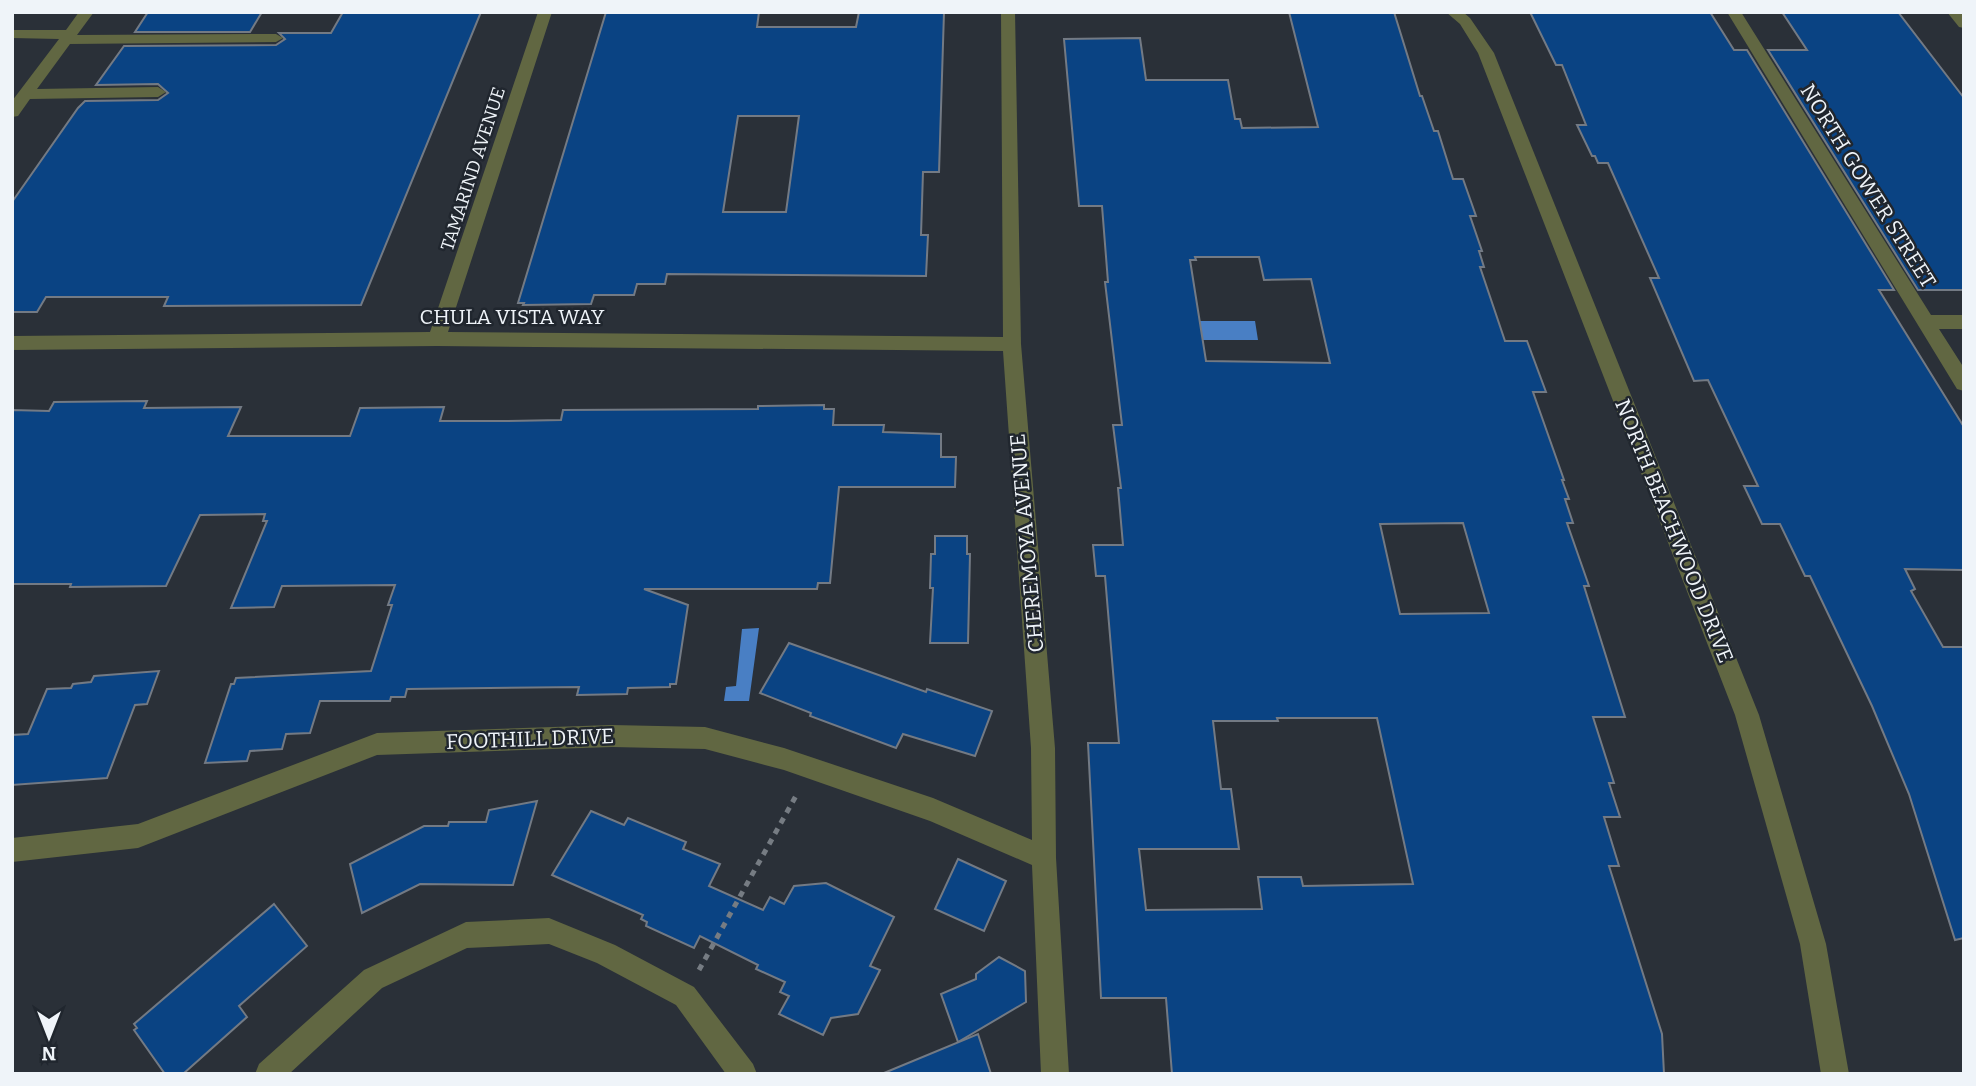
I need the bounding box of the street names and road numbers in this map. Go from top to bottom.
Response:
street label: NORTH GOWER STREET [1795,79,1941,293]
street label: TAMARIND AVENUE [436,84,510,254]
street label: CHULA VISTA WAY [420,304,605,330]
street label: NORTH BEACHWOOD DRIVE [1609,395,1739,667]
street label: CHEREMOYA AVENUE [1004,432,1050,654]
street label: FOOTHILL DRIVE [445,723,615,755]

